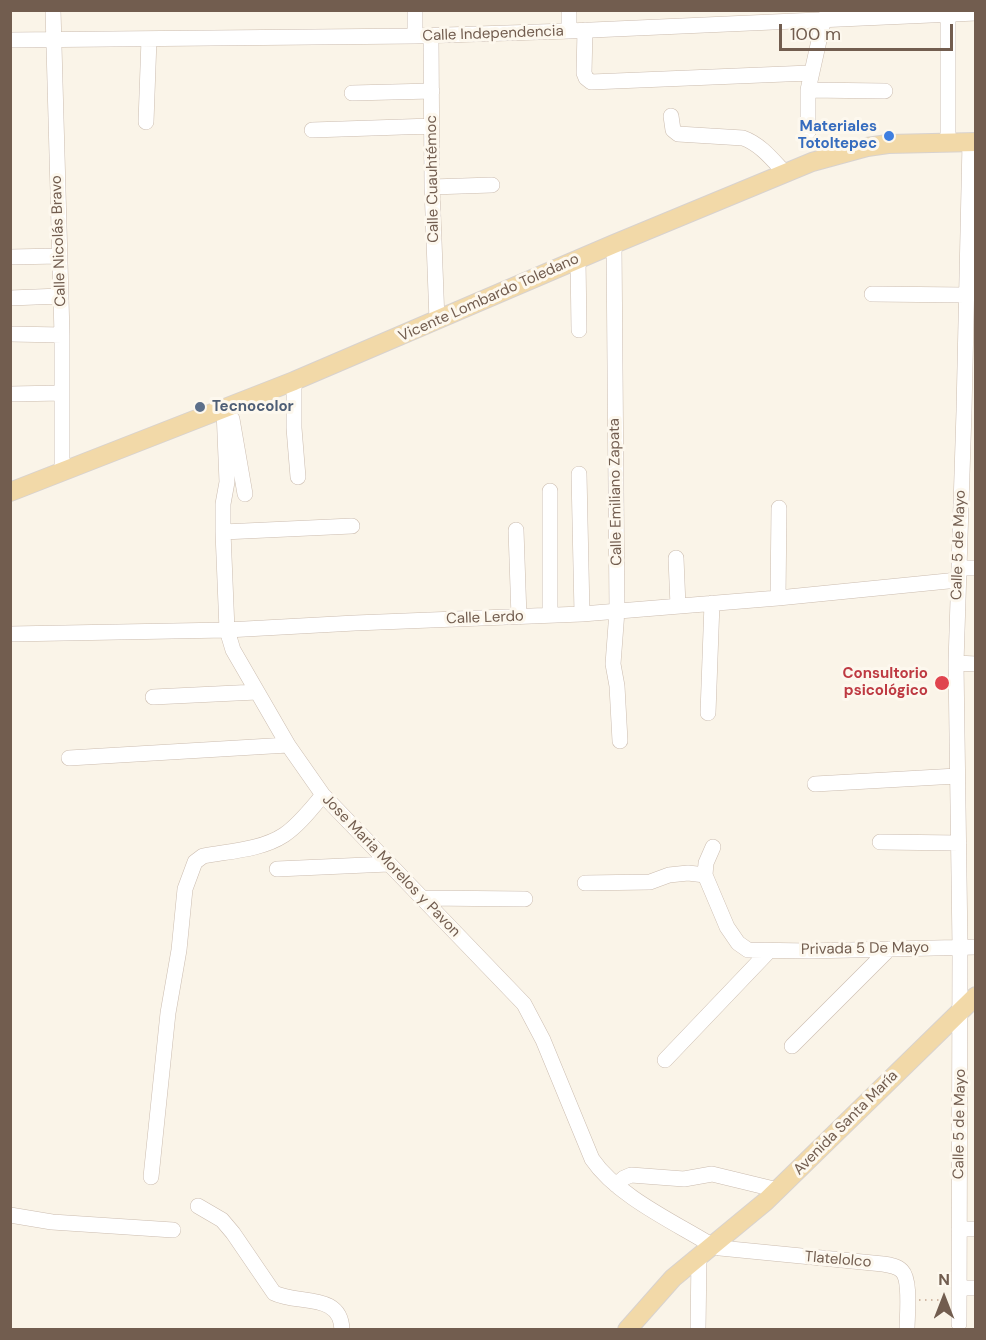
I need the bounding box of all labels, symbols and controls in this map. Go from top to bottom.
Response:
scale bar [782,12,956,50]
text: 100 m [790,22,841,46]
street label: Calle Independencia [422,23,564,45]
street label: Calle Cuauhtémoc [423,115,443,243]
place label: Materiales Totoltepec [798,118,877,153]
marker: Materiales Totoltepec [882,129,896,143]
street label: Calle Nicolás Bravo [48,175,70,307]
street label: Vicente Lombardo Toledano [396,250,582,346]
place label: Tecnocolor [212,398,294,416]
marker: Tecnocolor [193,400,207,414]
street label: Calle Emiliano Zapata [606,418,626,566]
street label: Calle 5 de Mayo [948,490,970,600]
street label: Calle Lerdo [446,608,524,628]
place label: Consultorio psicológico [842,665,928,700]
marker: Consultorio psicológico [933,674,951,692]
street label: Jose Maria Morelos y Pavon [318,791,464,941]
street label: Privada 5 De Mayo [801,939,929,959]
street label: Avenida Santa María [790,1067,902,1179]
street label: Calle 5 de Mayo [950,1069,970,1179]
street label: Tlatelolco [804,1248,872,1272]
north arrow [914,1268,974,1328]
text: N [938,1269,950,1290]

